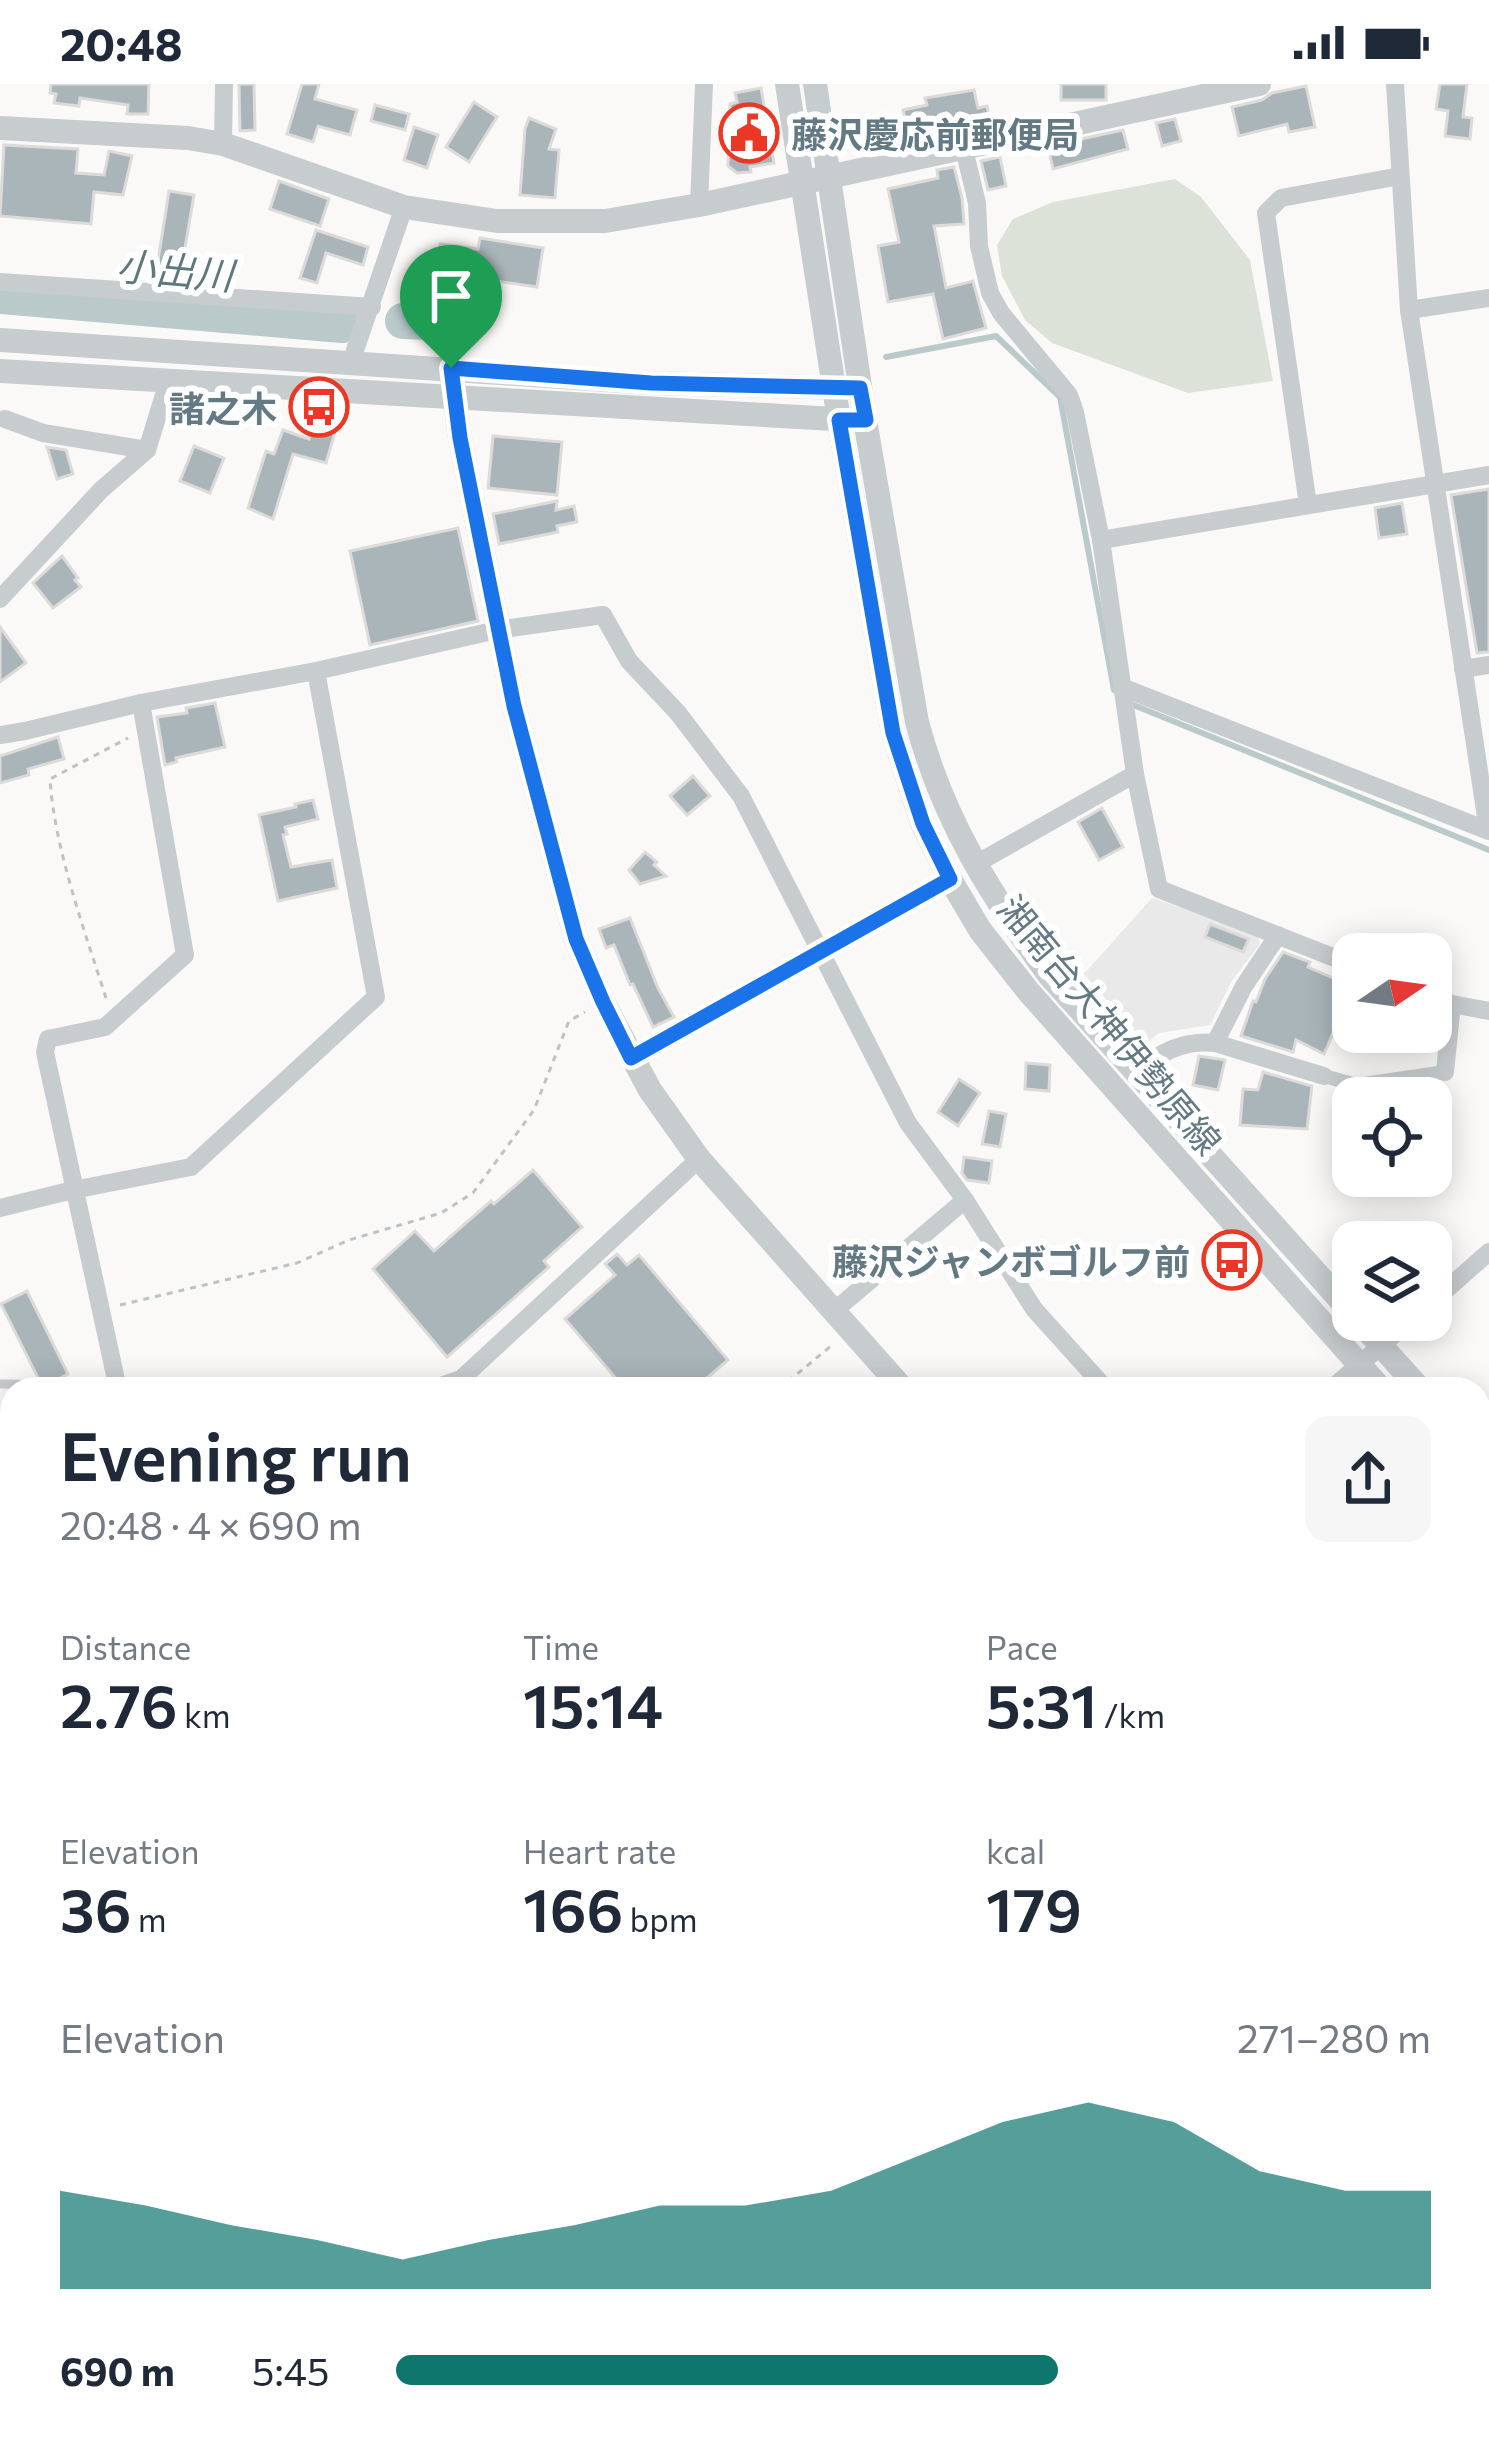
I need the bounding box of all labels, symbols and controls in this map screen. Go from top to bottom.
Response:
text: 20:48 [60,15,183,70]
public building icon: 藤沢慶応前郵便局 [718,102,780,164]
place label: 藤沢慶応前郵便局 [791,111,1079,155]
water label: 小出川 [115,240,239,298]
pin [400,245,502,368]
icon: arrive [418,263,484,329]
bus stop icon: 諸之木 [288,376,350,438]
place label: 諸之木 [169,385,277,429]
street label: 湘南台大神伊勢原線 [990,886,1232,1162]
north arrow [1332,933,1452,1053]
map controls [1332,933,1452,1341]
button: locate [1332,1077,1452,1197]
button: layers [1332,1221,1452,1341]
bus stop icon: 藤沢ジャンボゴルフ前 [1201,1229,1263,1291]
place label: 藤沢ジャンボゴルフ前 [832,1238,1190,1282]
text: Evening run [60,1414,412,1495]
button: share [1305,1416,1431,1542]
text: 20:48 · 4 × 690 m [60,1500,362,1548]
text: Distance [60,1626,191,1667]
text: Time [523,1626,599,1667]
text: Pace [986,1626,1058,1667]
text: 2.76 [60,1667,178,1740]
text: 15:14 [523,1667,663,1740]
text: 5:31 [986,1667,1097,1740]
text: km [178,1694,231,1735]
text: /km [1097,1694,1165,1735]
text: Elevation [60,1830,199,1871]
text: Heart rate [523,1830,676,1871]
text: kcal [986,1830,1045,1871]
text: 36 [60,1871,132,1944]
text: 166 [523,1871,623,1944]
text: 179 [986,1871,1082,1944]
text: m [132,1898,167,1939]
text: bpm [623,1898,697,1939]
text: Elevation [60,2013,225,2061]
text: 271–280 m [1237,2013,1431,2061]
text: 690 m [60,2346,175,2394]
text: 5:45 [252,2346,329,2394]

